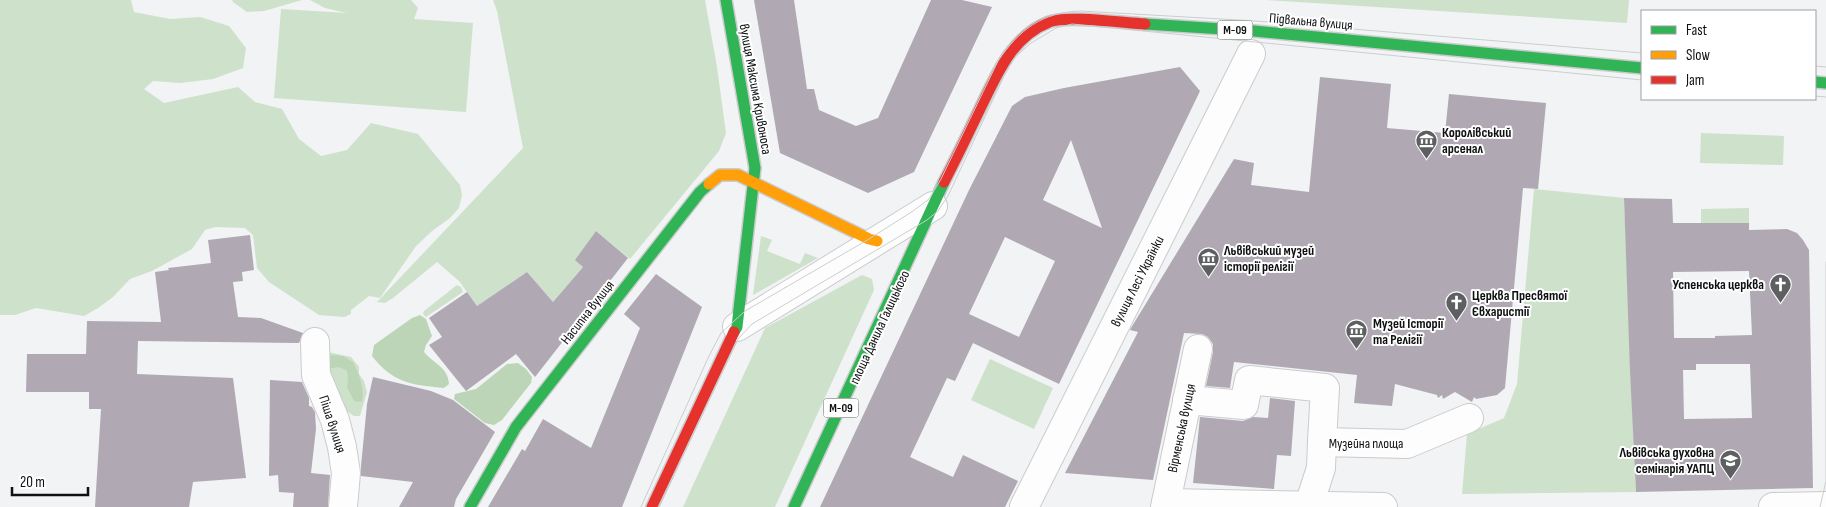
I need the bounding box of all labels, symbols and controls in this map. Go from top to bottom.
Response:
street label: Підвальна вулиця [1268,9,1353,34]
legend [1641,10,1816,100]
road number: М-09 [1218,20,1252,40]
text: Fast [1686,21,1708,40]
street label: вулиця Максима Кривоноса [736,22,775,156]
text: Slow [1686,46,1710,65]
text: Jam [1685,71,1704,90]
place label: Королівський арсенал [1442,124,1511,157]
museum icon: Королівський арсенал [1414,128,1438,159]
street label: вулиця Лесі Українки [1107,233,1168,329]
place label: Львівський музей історії релігії [1223,242,1314,275]
museum icon: Львівський музей історії релігії [1196,246,1220,277]
street label: площа Данила Галицького [846,267,913,387]
church icon: Успенська церква [1768,272,1792,303]
place label: Успенська церква [1672,276,1764,293]
street label: Насипна вулиця [557,277,618,348]
place label: Церква Пресвятої Євхаристії [1472,287,1568,320]
church icon: Церква Пресвятої Євхаристії [1444,291,1468,322]
place label: Музей Історії та Релігії [1373,315,1445,348]
museum icon: Музей Історії та Релігії [1345,319,1369,350]
street label: Вірменська вулиця [1164,382,1199,474]
street label: Піша вулиця [315,393,350,455]
road number: М-09 [824,398,858,418]
street label: Музейна площа [1329,435,1403,452]
place label: Львівська духовна семінарія УАПЦ [1618,444,1714,477]
school or university icon: Львівська духовна семінарія УАПЦ [1718,448,1742,479]
scale bar [12,464,89,496]
text: 20 m [20,473,45,492]

